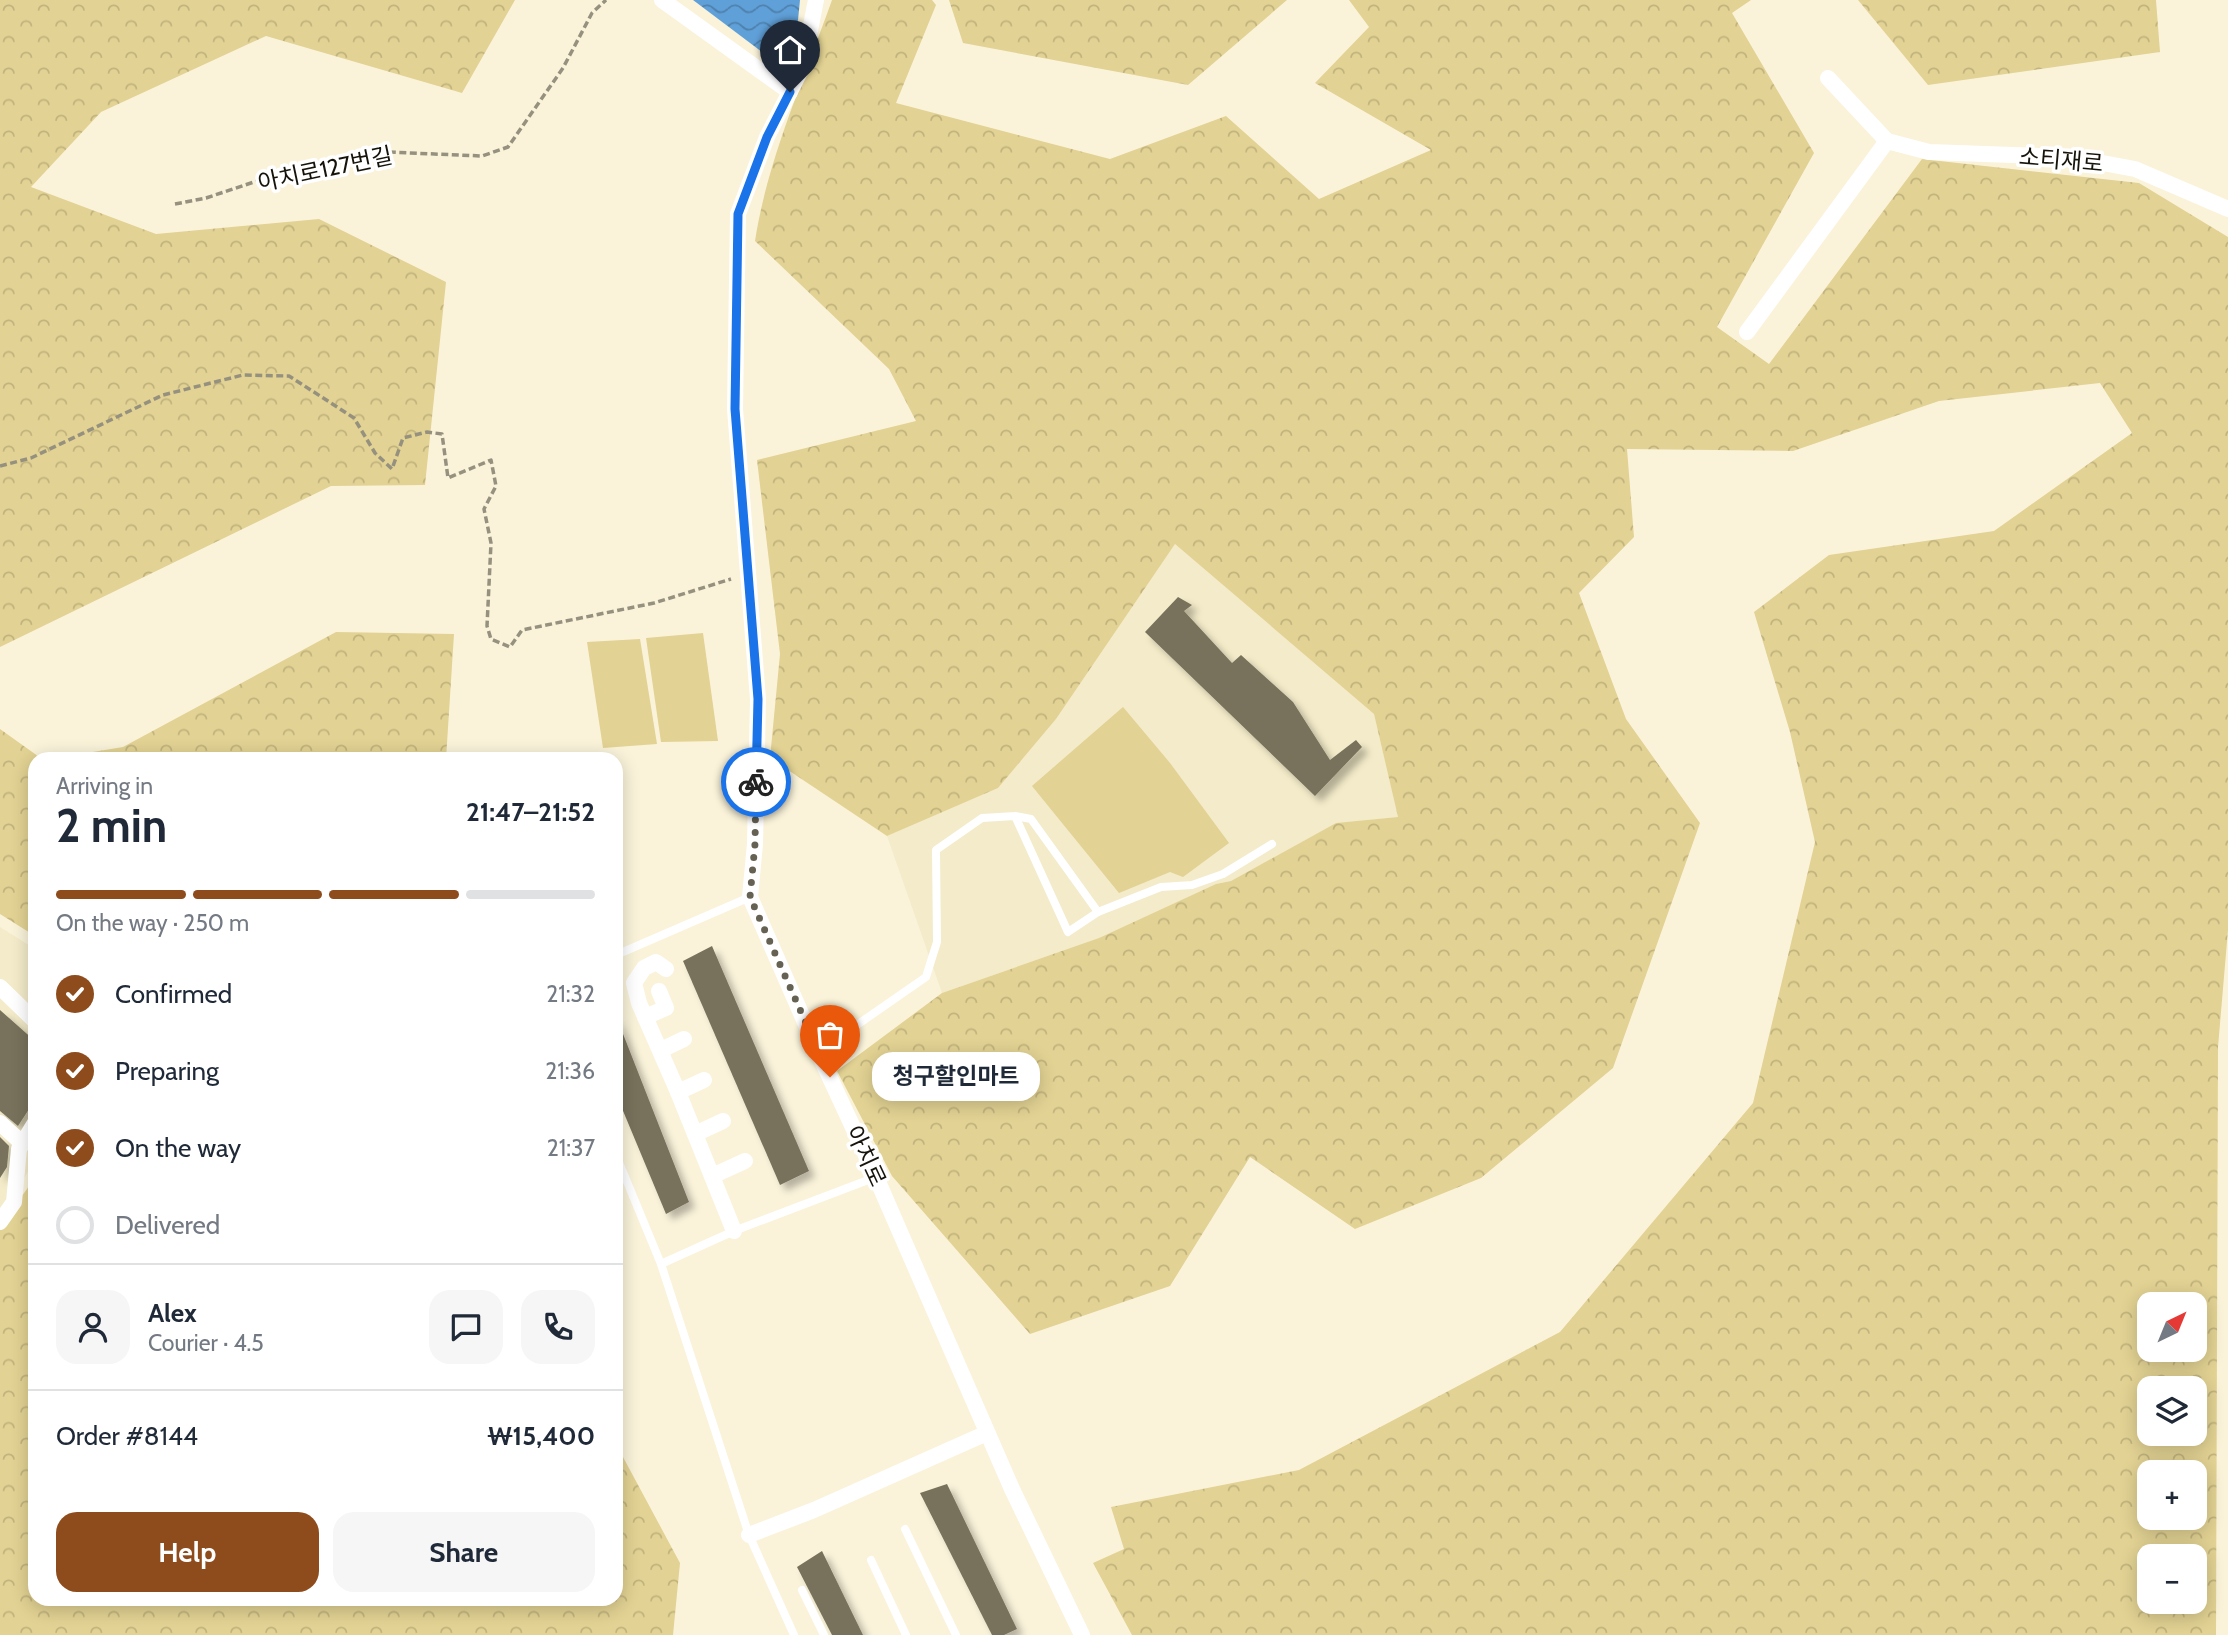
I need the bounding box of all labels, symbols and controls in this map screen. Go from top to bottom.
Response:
pin [760,20,820,92]
icon: home [771,31,809,69]
street label: 아치로127번길 [255,141,395,197]
street label: 소티재로 [2018,142,2104,178]
courier [721,747,791,817]
icon: bike [737,763,775,801]
text: Arriving in [56,772,153,800]
text: 21:47–21:52 [466,796,595,828]
text: 2 min [56,798,167,854]
text: On the way · 250 m [56,909,249,937]
icon: check [56,975,94,1013]
text: Confirmed [115,978,232,1010]
text: 21:32 [546,980,595,1008]
pin [800,1005,860,1077]
icon: bag [811,1016,849,1054]
icon: check [56,1052,94,1090]
callout: 청구할인마트 [872,1052,1040,1102]
text: Preparing [115,1055,219,1087]
text: 21:36 [545,1057,595,1085]
text: 청구할인마트 [893,1062,1019,1090]
street label: 아치로 [840,1121,892,1191]
icon: check [56,1129,94,1167]
text: On the way [115,1132,241,1164]
text: 21:37 [547,1134,595,1162]
text: Delivered [115,1209,220,1241]
button: person [56,1290,130,1364]
button: chat [429,1290,503,1364]
button: phone [521,1290,595,1364]
north arrow [2137,1292,2207,1362]
map controls [2137,1292,2207,1614]
text: Alex [148,1297,197,1329]
text: Courier · 4.5 [148,1329,264,1357]
button: layers [2137,1376,2207,1446]
text: Order #8144 [56,1420,198,1452]
text: ₩15,400 [487,1420,595,1452]
button: + [2137,1460,2207,1530]
button: Help [56,1512,319,1592]
button: Share [333,1512,595,1592]
button: − [2137,1544,2207,1614]

